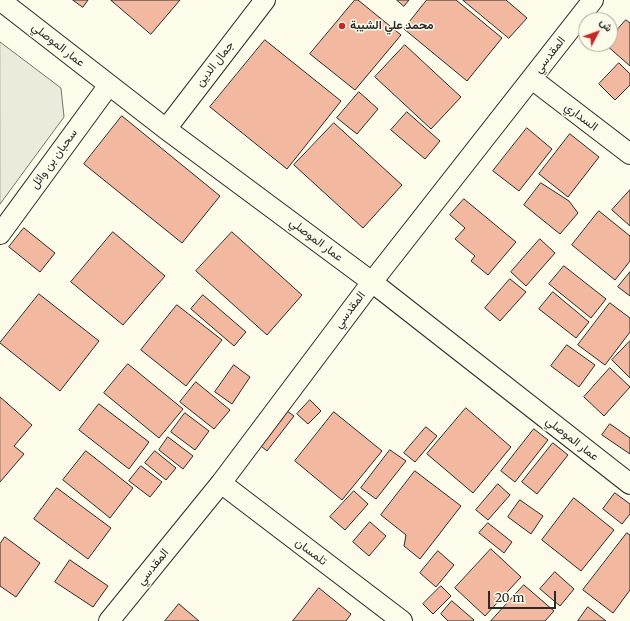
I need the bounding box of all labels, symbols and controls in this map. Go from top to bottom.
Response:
north arrow [578,12,618,52]
text: ش [597,15,616,34]
place label: محمد علي الشيبة [350,19,434,33]
street label: عمار الموصلي [29,20,87,70]
marker: محمد علي الشيبة [337,21,347,31]
street label: المقدسي [531,34,569,76]
street label: جمال الدين [193,38,237,90]
street label: السداري [561,100,601,134]
street label: سحبان بن وائل [27,126,81,192]
street label: عمار الموصلي [286,215,346,265]
street label: المقدسي [331,289,369,331]
street label: عمار الموصلي [543,414,601,464]
street label: تلمسان [292,535,330,569]
street label: المقدسي [134,546,172,588]
scale bar [490,583,558,609]
text: 20 m [495,590,524,605]

